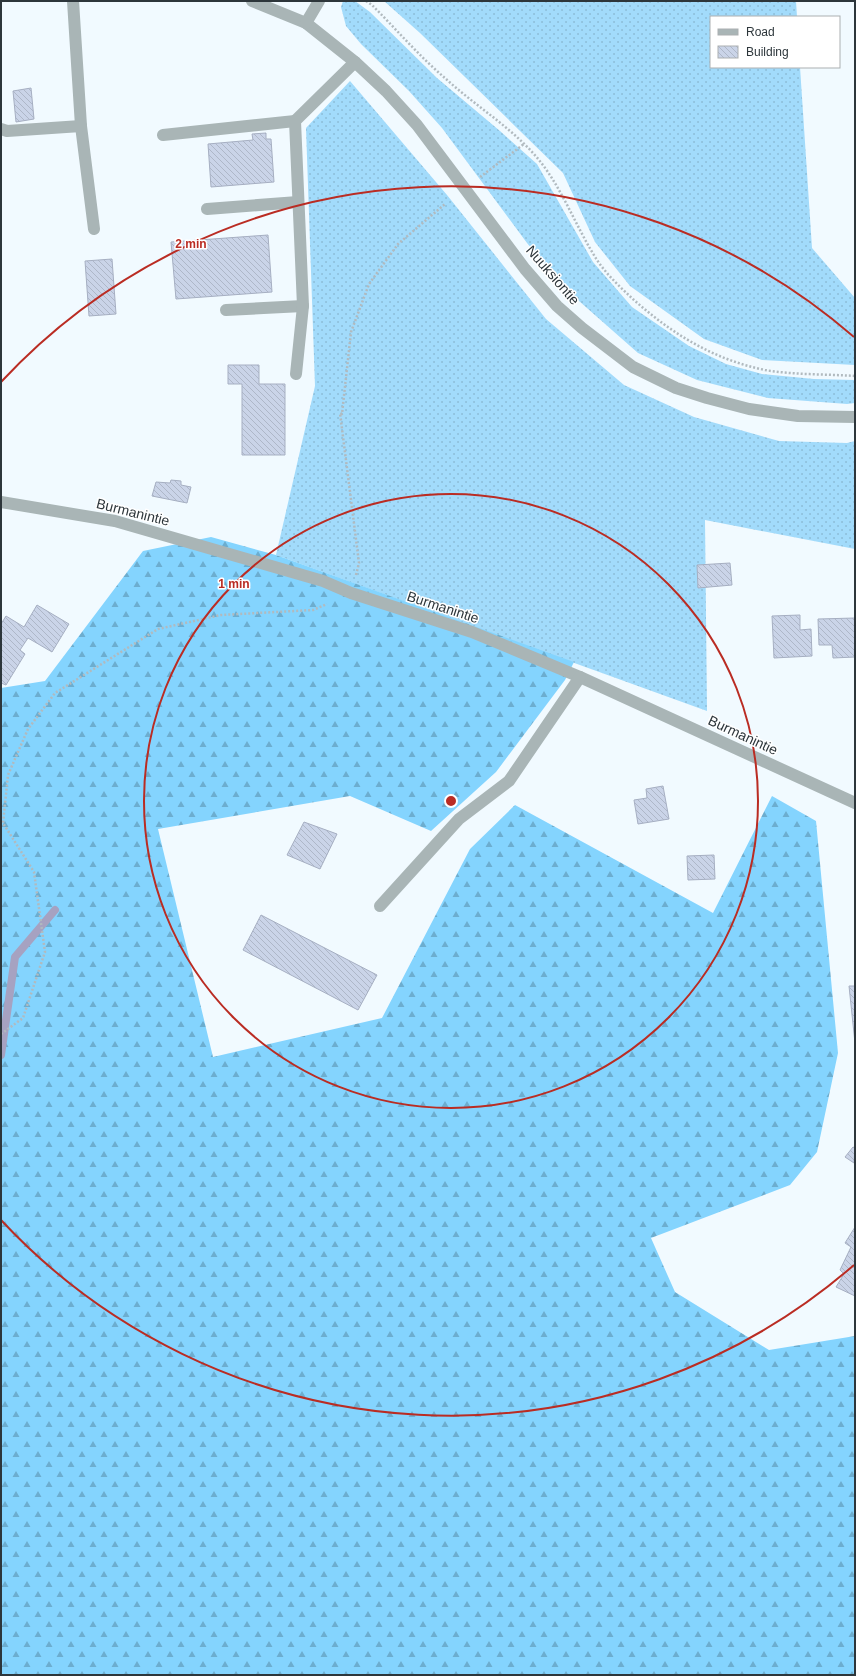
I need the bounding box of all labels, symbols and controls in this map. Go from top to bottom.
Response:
legend [710,16,840,68]
text: Road [746,25,775,39]
text: Building [746,45,789,59]
text: 2 min [175,237,207,251]
street label: Nuuksiontie [523,242,583,308]
street label: Burmanintie [95,495,171,529]
text: 1 min [218,577,250,591]
street label: Burmanintie [405,588,481,626]
street label: Burmanintie [706,712,780,758]
centre of rings [444,794,458,808]

